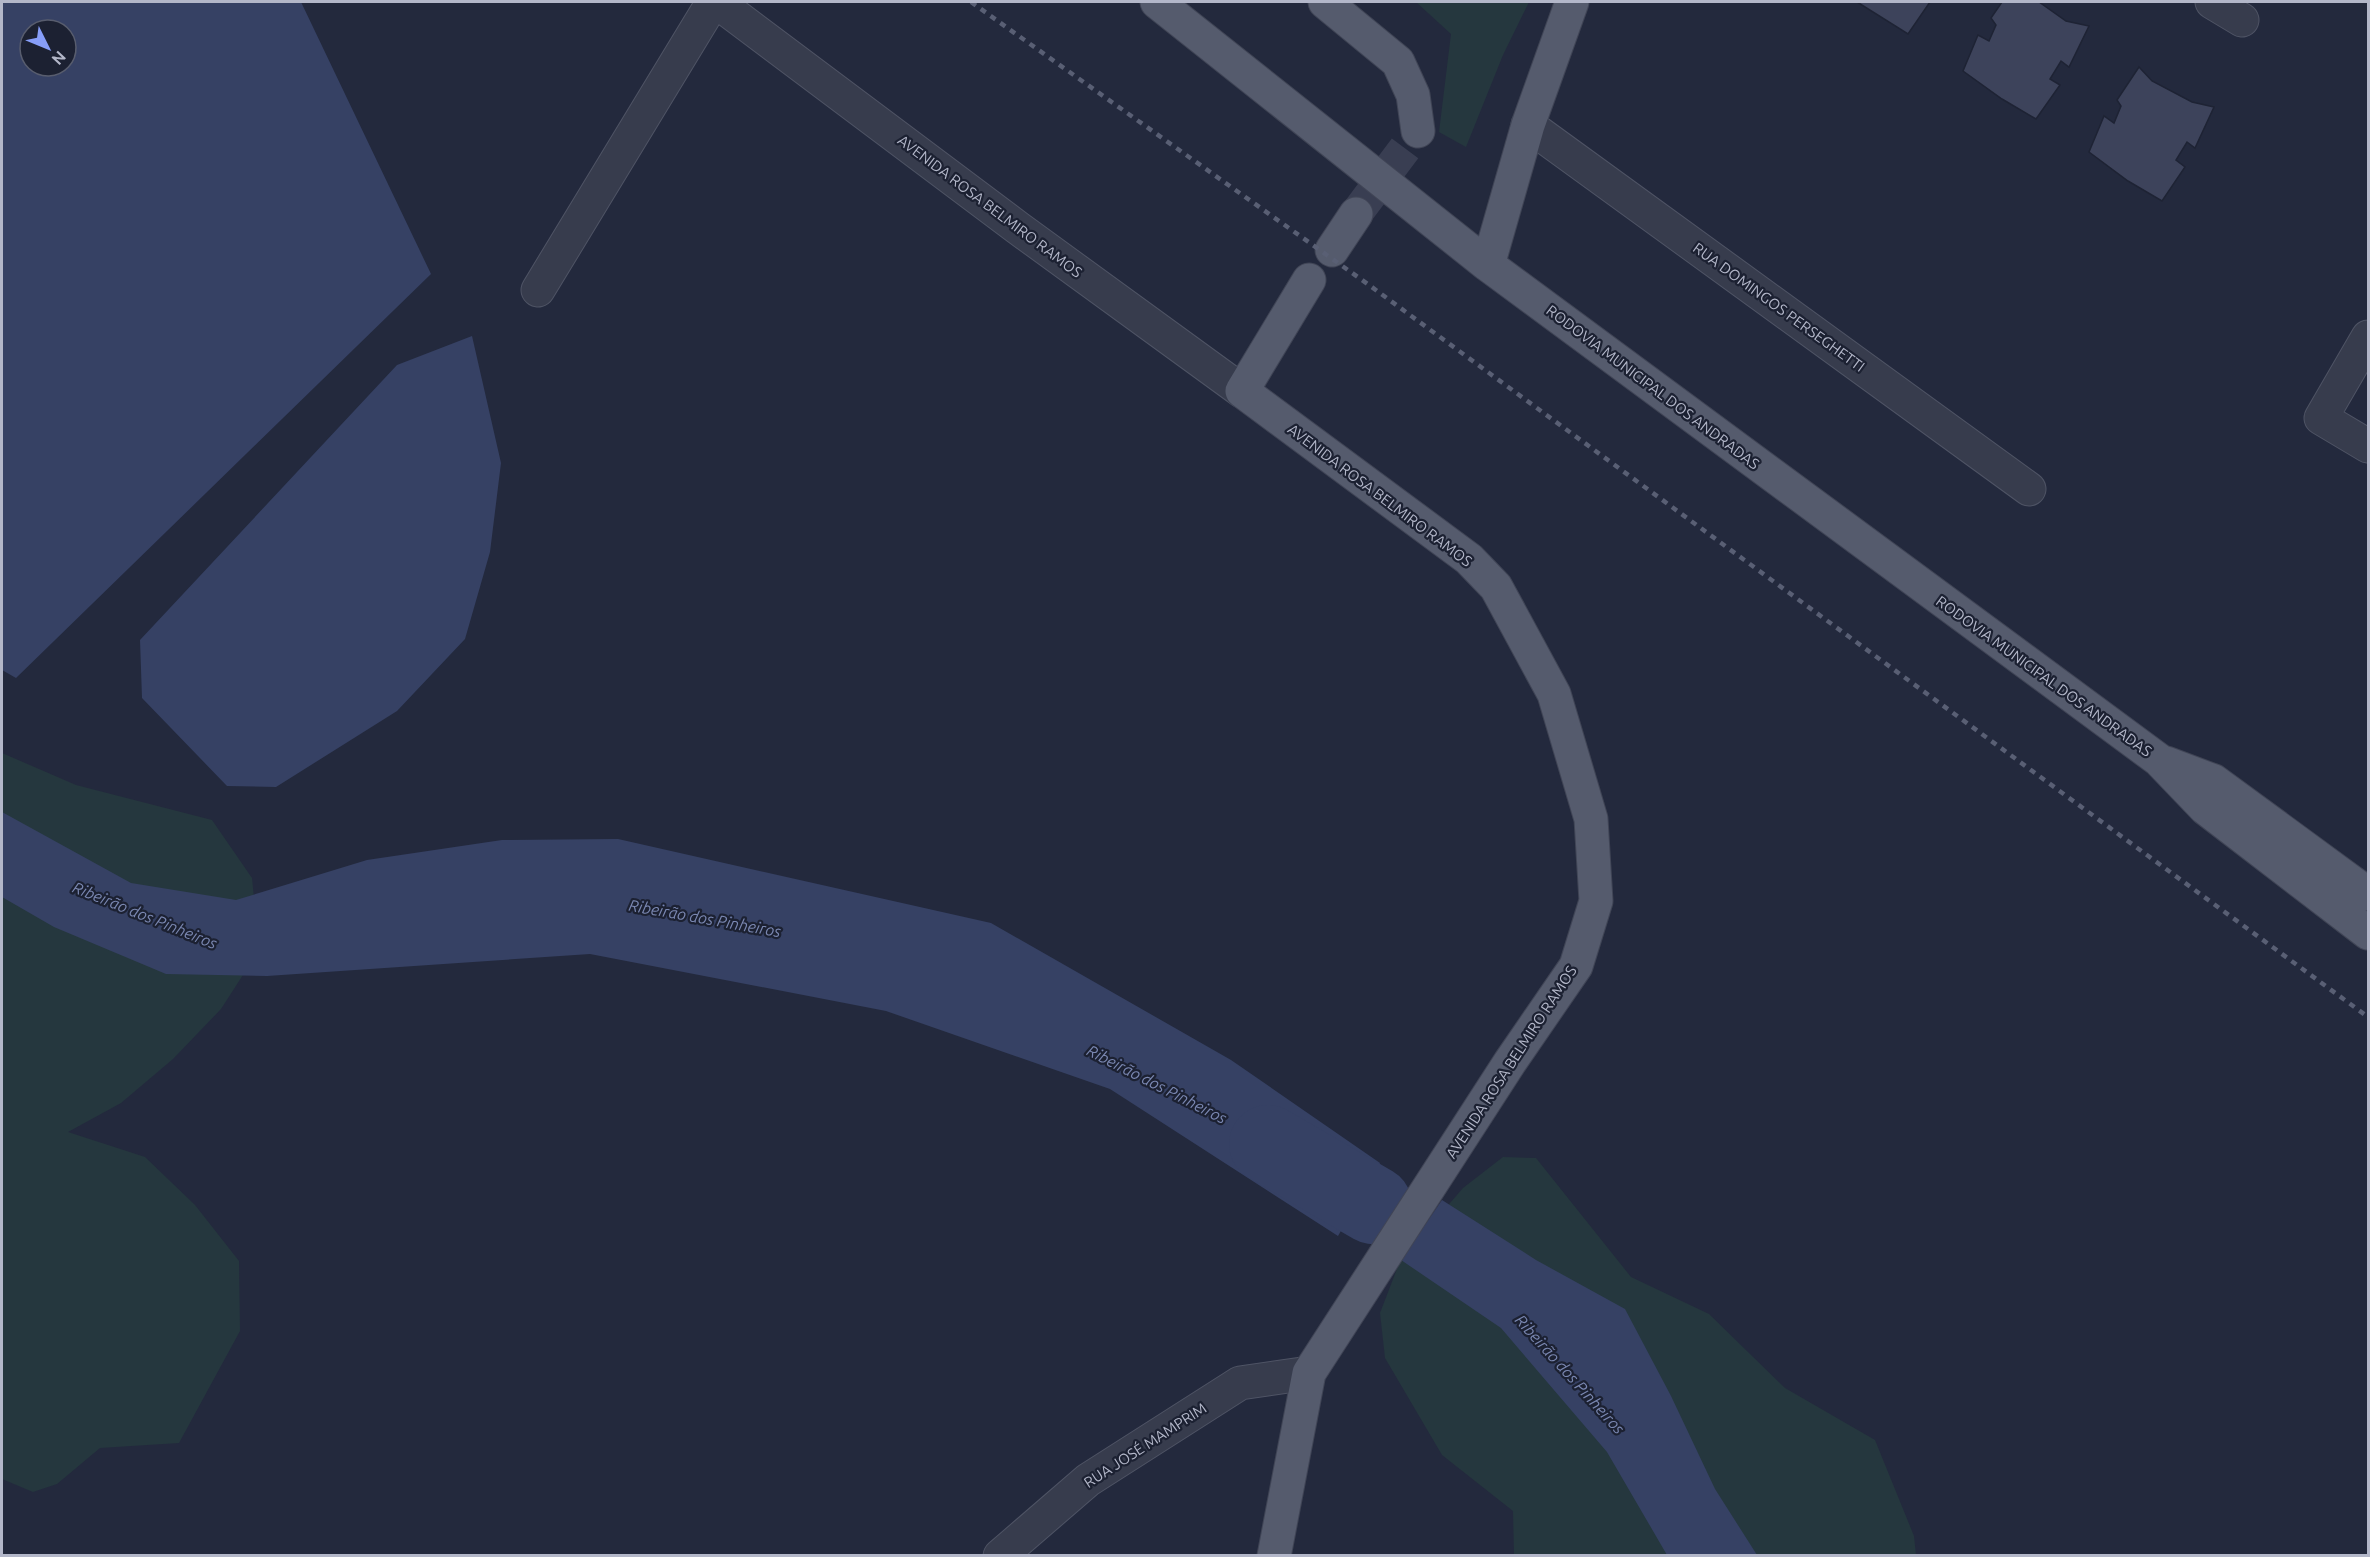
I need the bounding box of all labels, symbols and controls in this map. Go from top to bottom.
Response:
north arrow [18,18,78,78]
text: N [48,48,70,69]
street label: AVENIDA ROSA BELMIRO RAMOS [895,131,1085,281]
street label: RUA DOMINGOS PERSEGHETTI [1690,239,1868,375]
street label: RODOVIA MUNICIPAL DOS ANDRADAS [1543,301,1763,473]
street label: AVENIDA ROSA BELMIRO RAMOS [1285,420,1475,570]
street label: RODOVIA MUNICIPAL DOS ANDRADAS [1933,592,2155,760]
water label: Ribeirão dos Pinheiros [70,878,220,952]
water label: Ribeirão dos Pinheiros [627,896,783,940]
street label: AVENIDA ROSA BELMIRO RAMOS [1442,962,1580,1161]
water label: Ribeirão dos Pinheiros [1084,1041,1230,1127]
water label: Ribeirão dos Pinheiros [1512,1311,1629,1438]
street label: RUA JOSÉ MAMPRIM [1081,1399,1209,1491]

